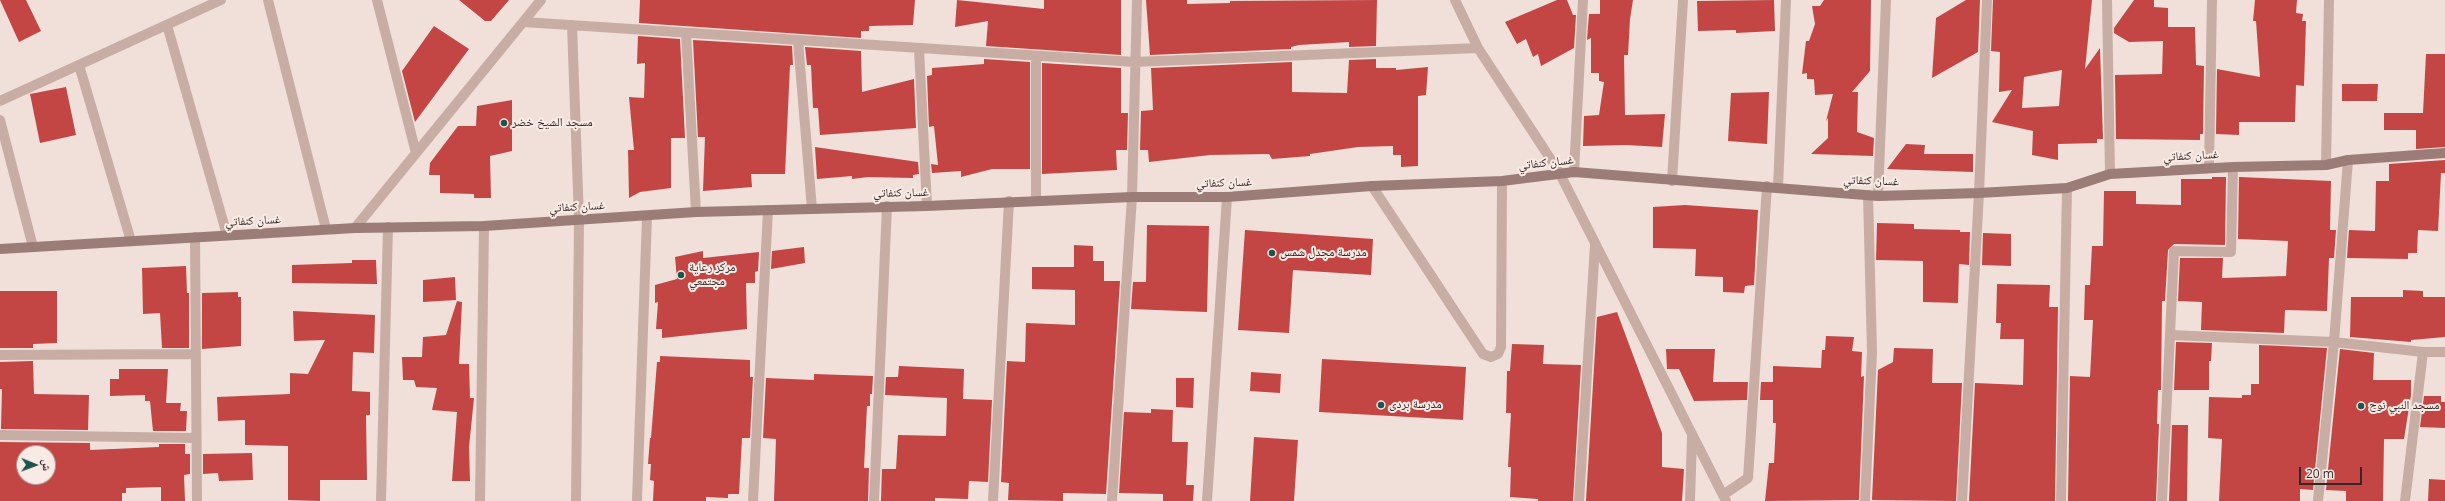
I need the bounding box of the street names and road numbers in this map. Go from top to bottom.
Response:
street label: غسان كنفاتي [2163,147,2219,165]
street label: غسان كنفاتي [1518,153,1574,173]
street label: غسان كنفاتي [1843,173,1899,189]
street label: غسان كنفاتي [1196,175,1252,191]
street label: غسان كنفاتي [873,185,929,201]
street label: غسان كنفاتي [549,198,605,216]
street label: غسان كنفاتي [225,212,281,230]

